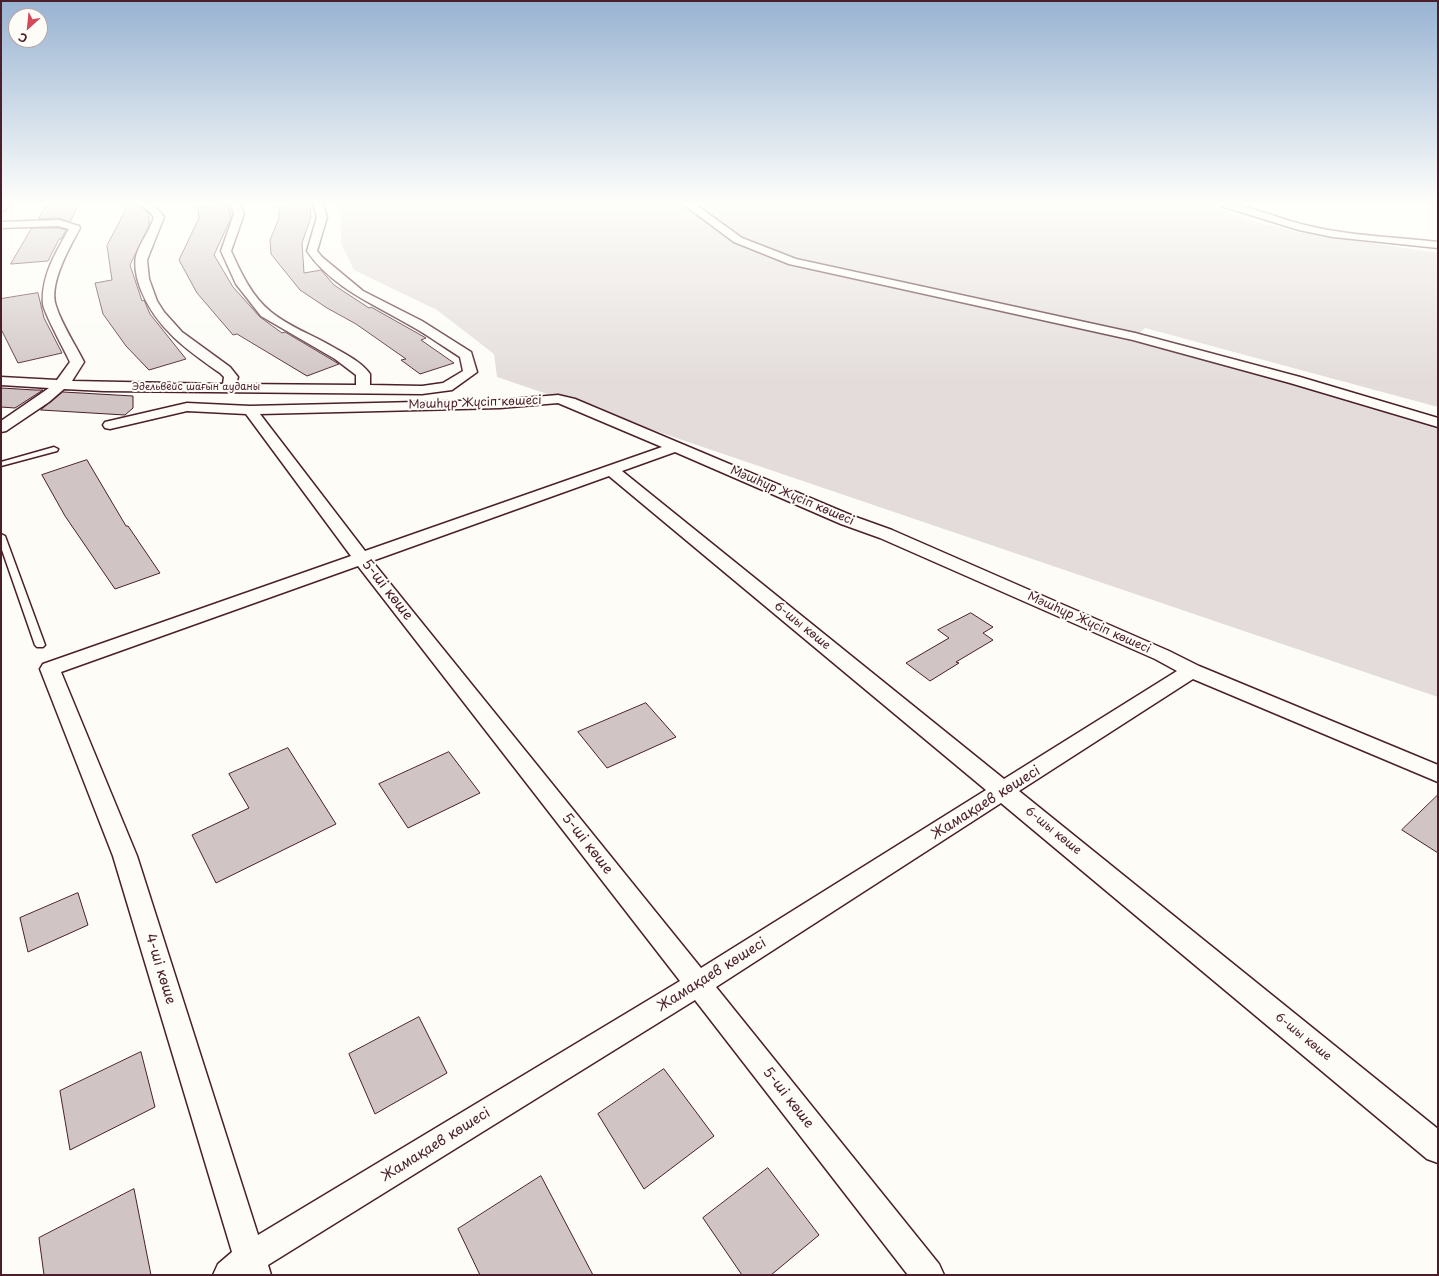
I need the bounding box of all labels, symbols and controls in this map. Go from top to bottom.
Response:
north arrow [8,8,48,48]
text: С [15,29,30,48]
street label: Эдельвейс шағын ауданы [132,381,260,393]
street label: Мәшhүр Жүсіп көшесі [408,393,542,413]
street label: Мәшhүр Жүсіп көшесі [728,463,856,529]
street label: 5-ші көше [358,556,416,624]
street label: Мәшhүр Жүсіп көшесі [1025,589,1153,657]
street label: 6-шы көше [771,599,833,653]
street label: Жамақаев көшесі [928,763,1044,843]
street label: 6-шы көше [1022,804,1084,858]
street label: 5-ші көше [558,810,616,878]
street label: 4-ші көше [141,932,179,1006]
street label: Жамақаев көшесі [654,935,770,1015]
street label: 6-шы көше [1272,1010,1334,1064]
street label: 5-ші көше [759,1064,817,1132]
street label: Жамақаев көшесі [378,1105,494,1185]

